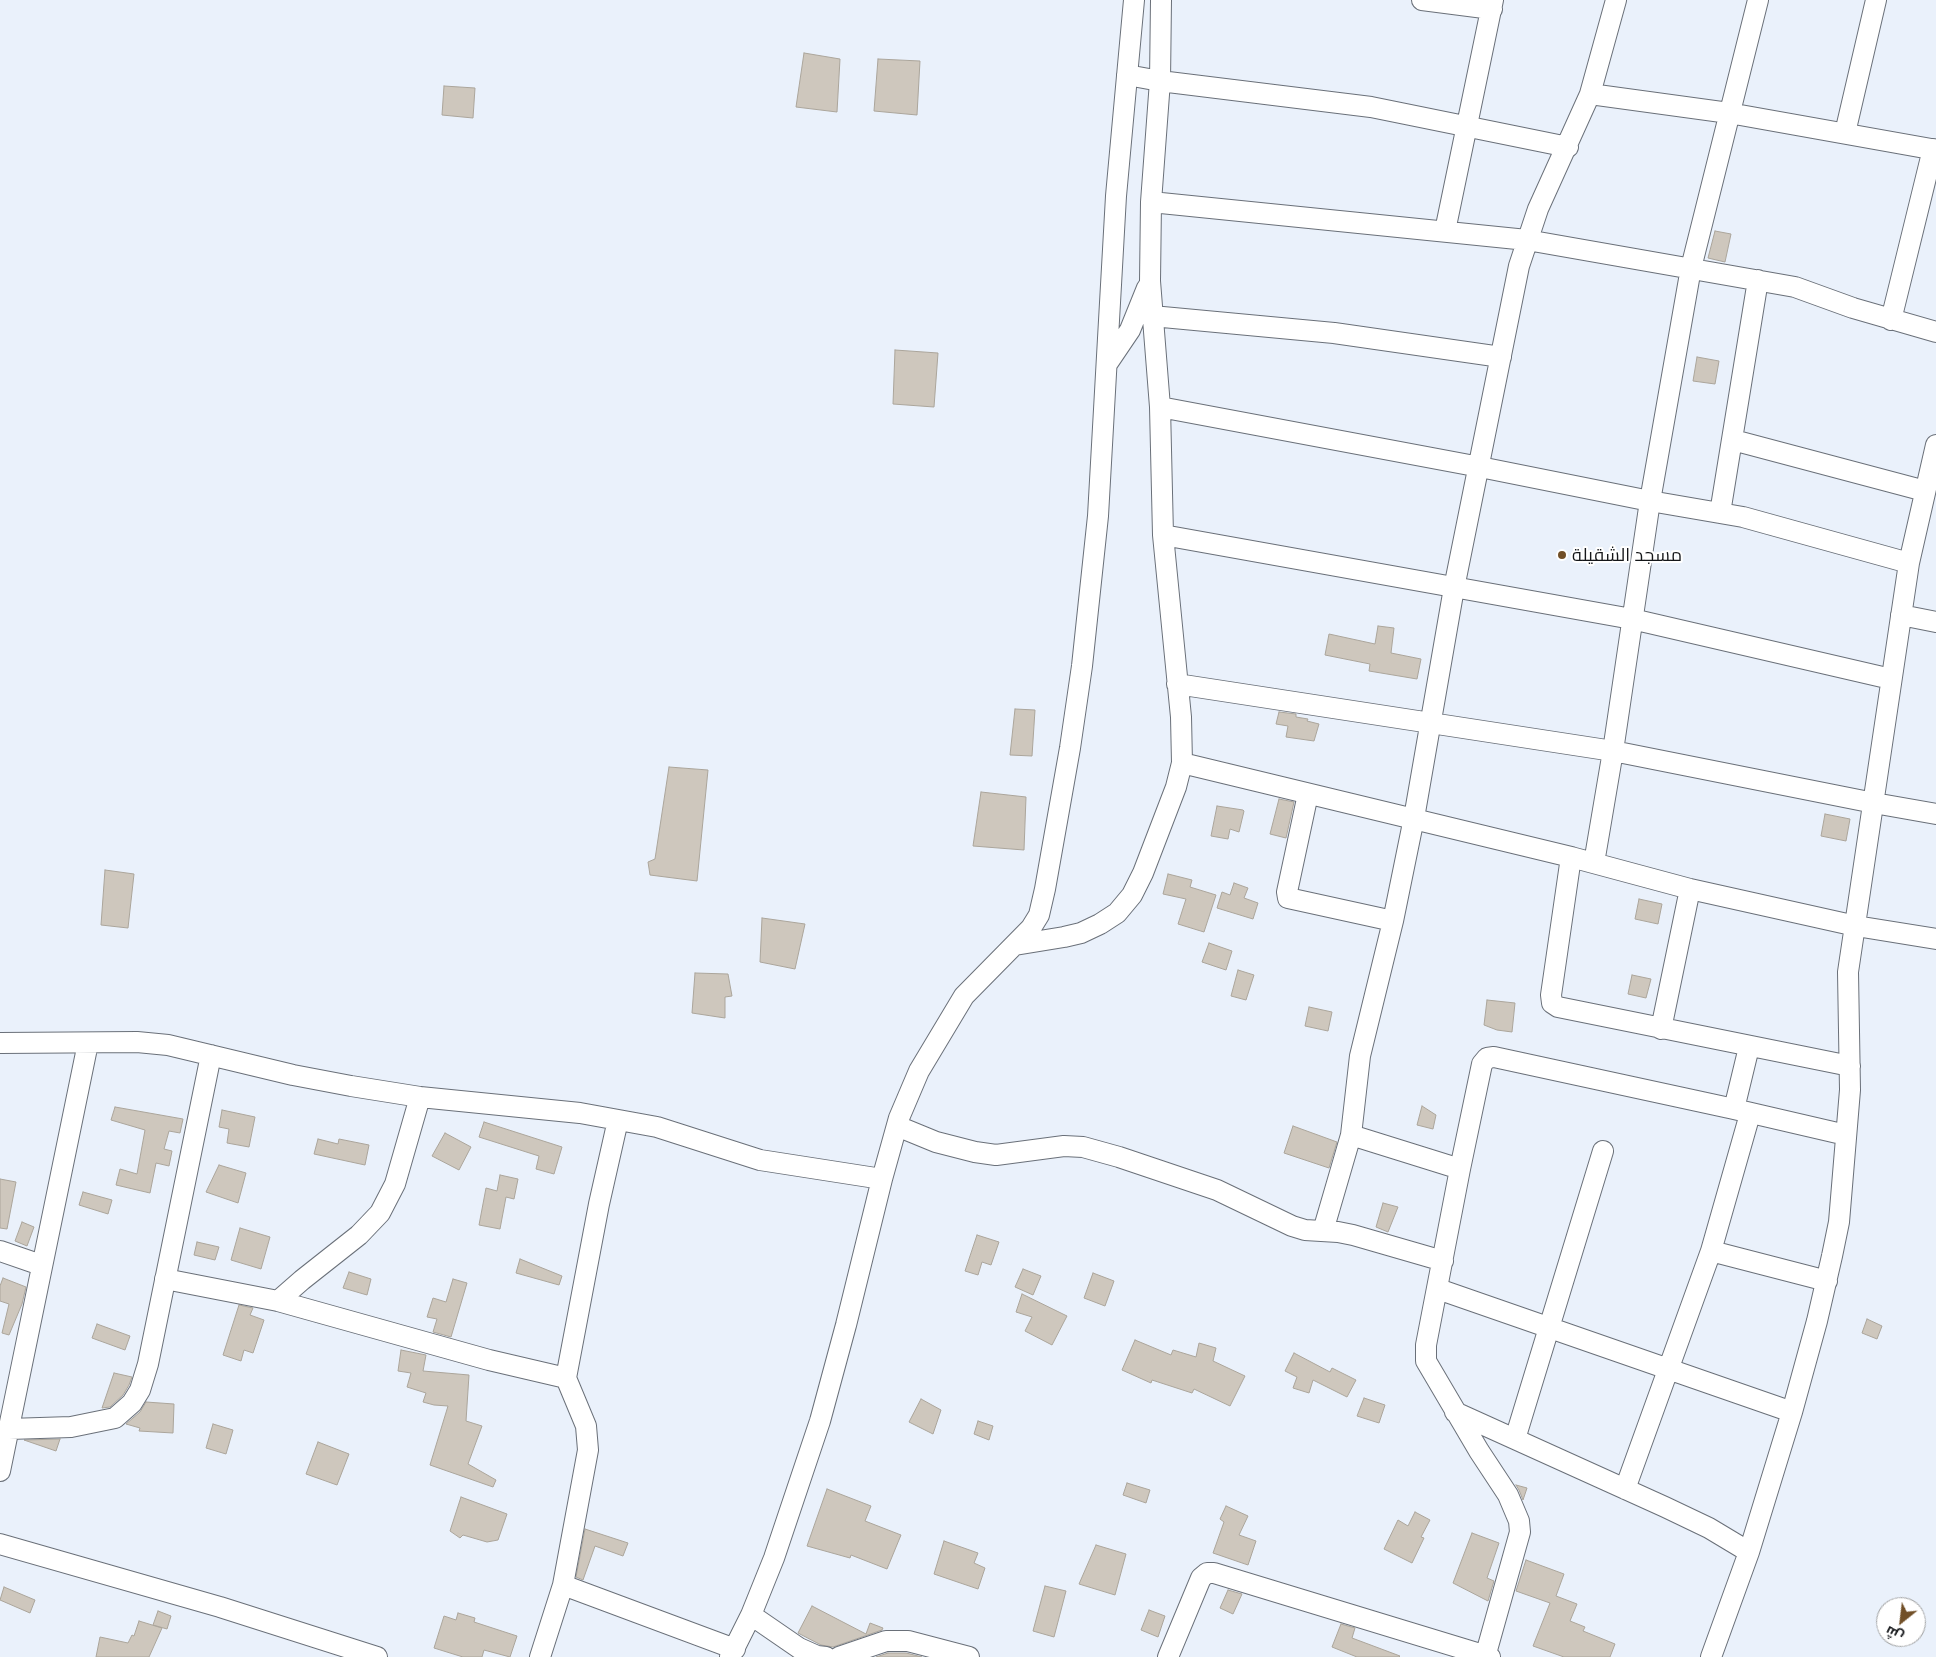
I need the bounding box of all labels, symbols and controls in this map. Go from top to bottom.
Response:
place label: مسجد الشقيلة [1572,544,1682,566]
marker: مسجد الشقيلة [1556,549,1568,561]
north arrow [1876,1597,1926,1647]
text: ش [1882,1623,1906,1646]

